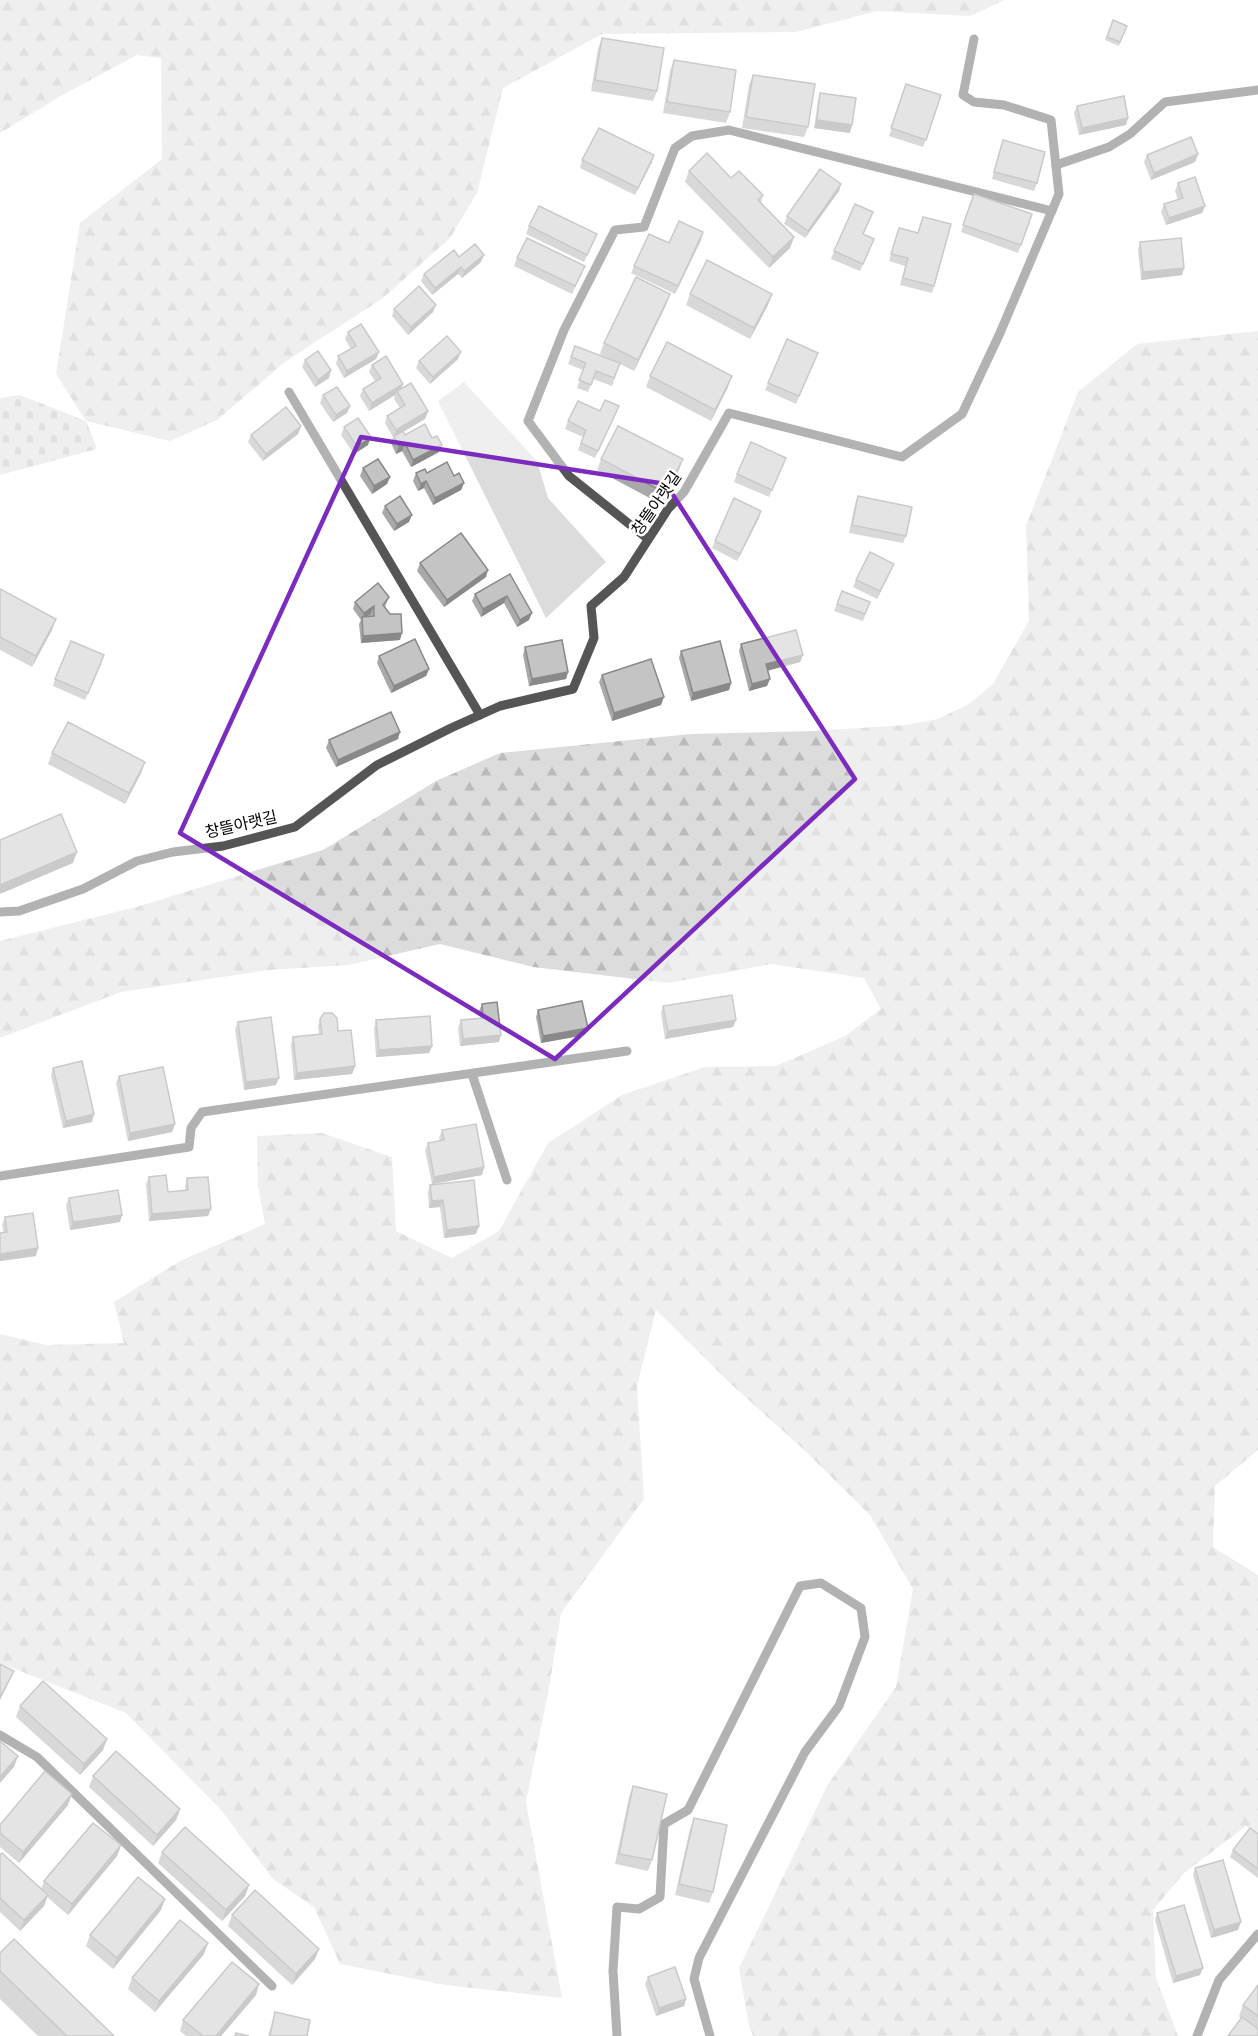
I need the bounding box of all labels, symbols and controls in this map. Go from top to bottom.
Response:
street label: 창뜰아랫길 [627,467,687,540]
street label: 창뜰아랫길 [203,806,280,844]

